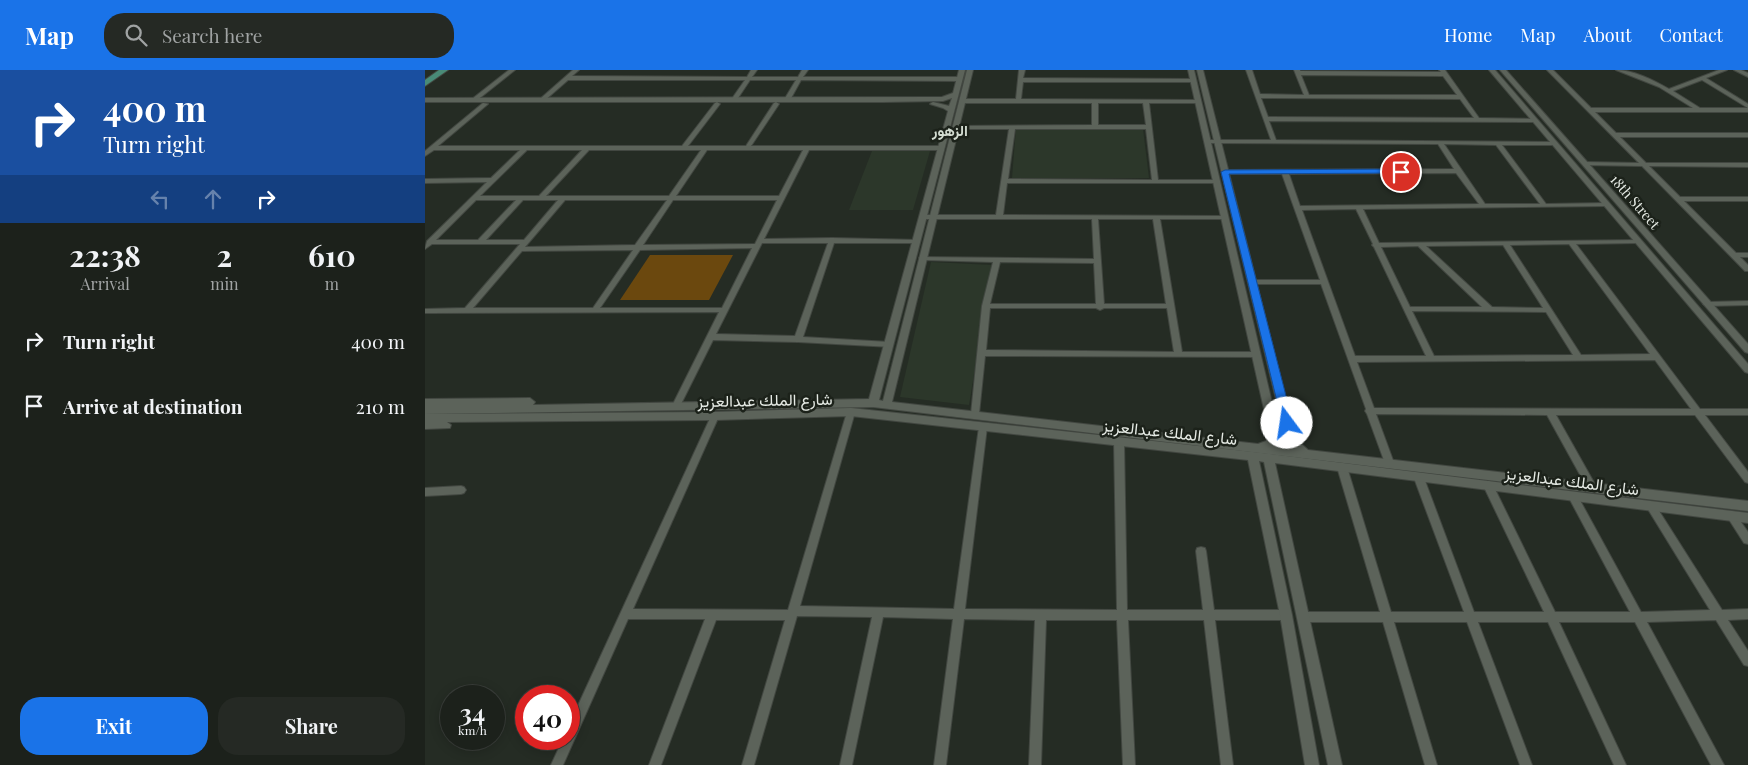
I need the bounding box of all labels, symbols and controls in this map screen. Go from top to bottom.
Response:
search box [104,13,454,58]
text: Map [25,19,74,51]
icon: search [122,21,150,49]
text: Search here [162,22,262,48]
text: Home [1444,23,1492,47]
text: Map [1520,23,1555,47]
text: About [1583,23,1632,47]
text: Contact [1660,23,1723,47]
text: 400 m [103,84,206,131]
icon: right [20,90,85,155]
district label: الزهور [931,120,968,140]
text: Turn right [103,129,205,159]
pin [1380,151,1422,193]
icon: arrive [1387,158,1415,186]
street label: 18th Street [1606,170,1665,234]
icon: left [146,185,174,213]
icon: ahead [199,185,227,213]
icon: right [252,185,280,213]
text: 22:38 [69,235,141,275]
text: 2 [217,235,232,275]
text: 610 [308,235,356,275]
text: Arrival [80,273,130,294]
text: min [210,273,239,294]
text: m [325,273,339,294]
icon: right [20,327,48,355]
text: Turn right [63,328,155,354]
text: 400 m [351,328,405,354]
street label: شارع الملك عبدالعزيز [696,388,833,413]
icon: arrive [20,392,48,420]
text: Arrive at destination [63,393,243,419]
text: 210 m [356,393,405,419]
position arrow [1260,396,1312,448]
street label: شارع الملك عبدالعزيز [1101,414,1238,451]
street label: شارع الملك عبدالعزيز [1503,462,1640,501]
speed limit sign: 40 [515,685,580,750]
text: 34 [460,695,485,728]
button: Exit [20,697,208,755]
button: Share [218,697,405,755]
text: km/h [458,722,487,738]

